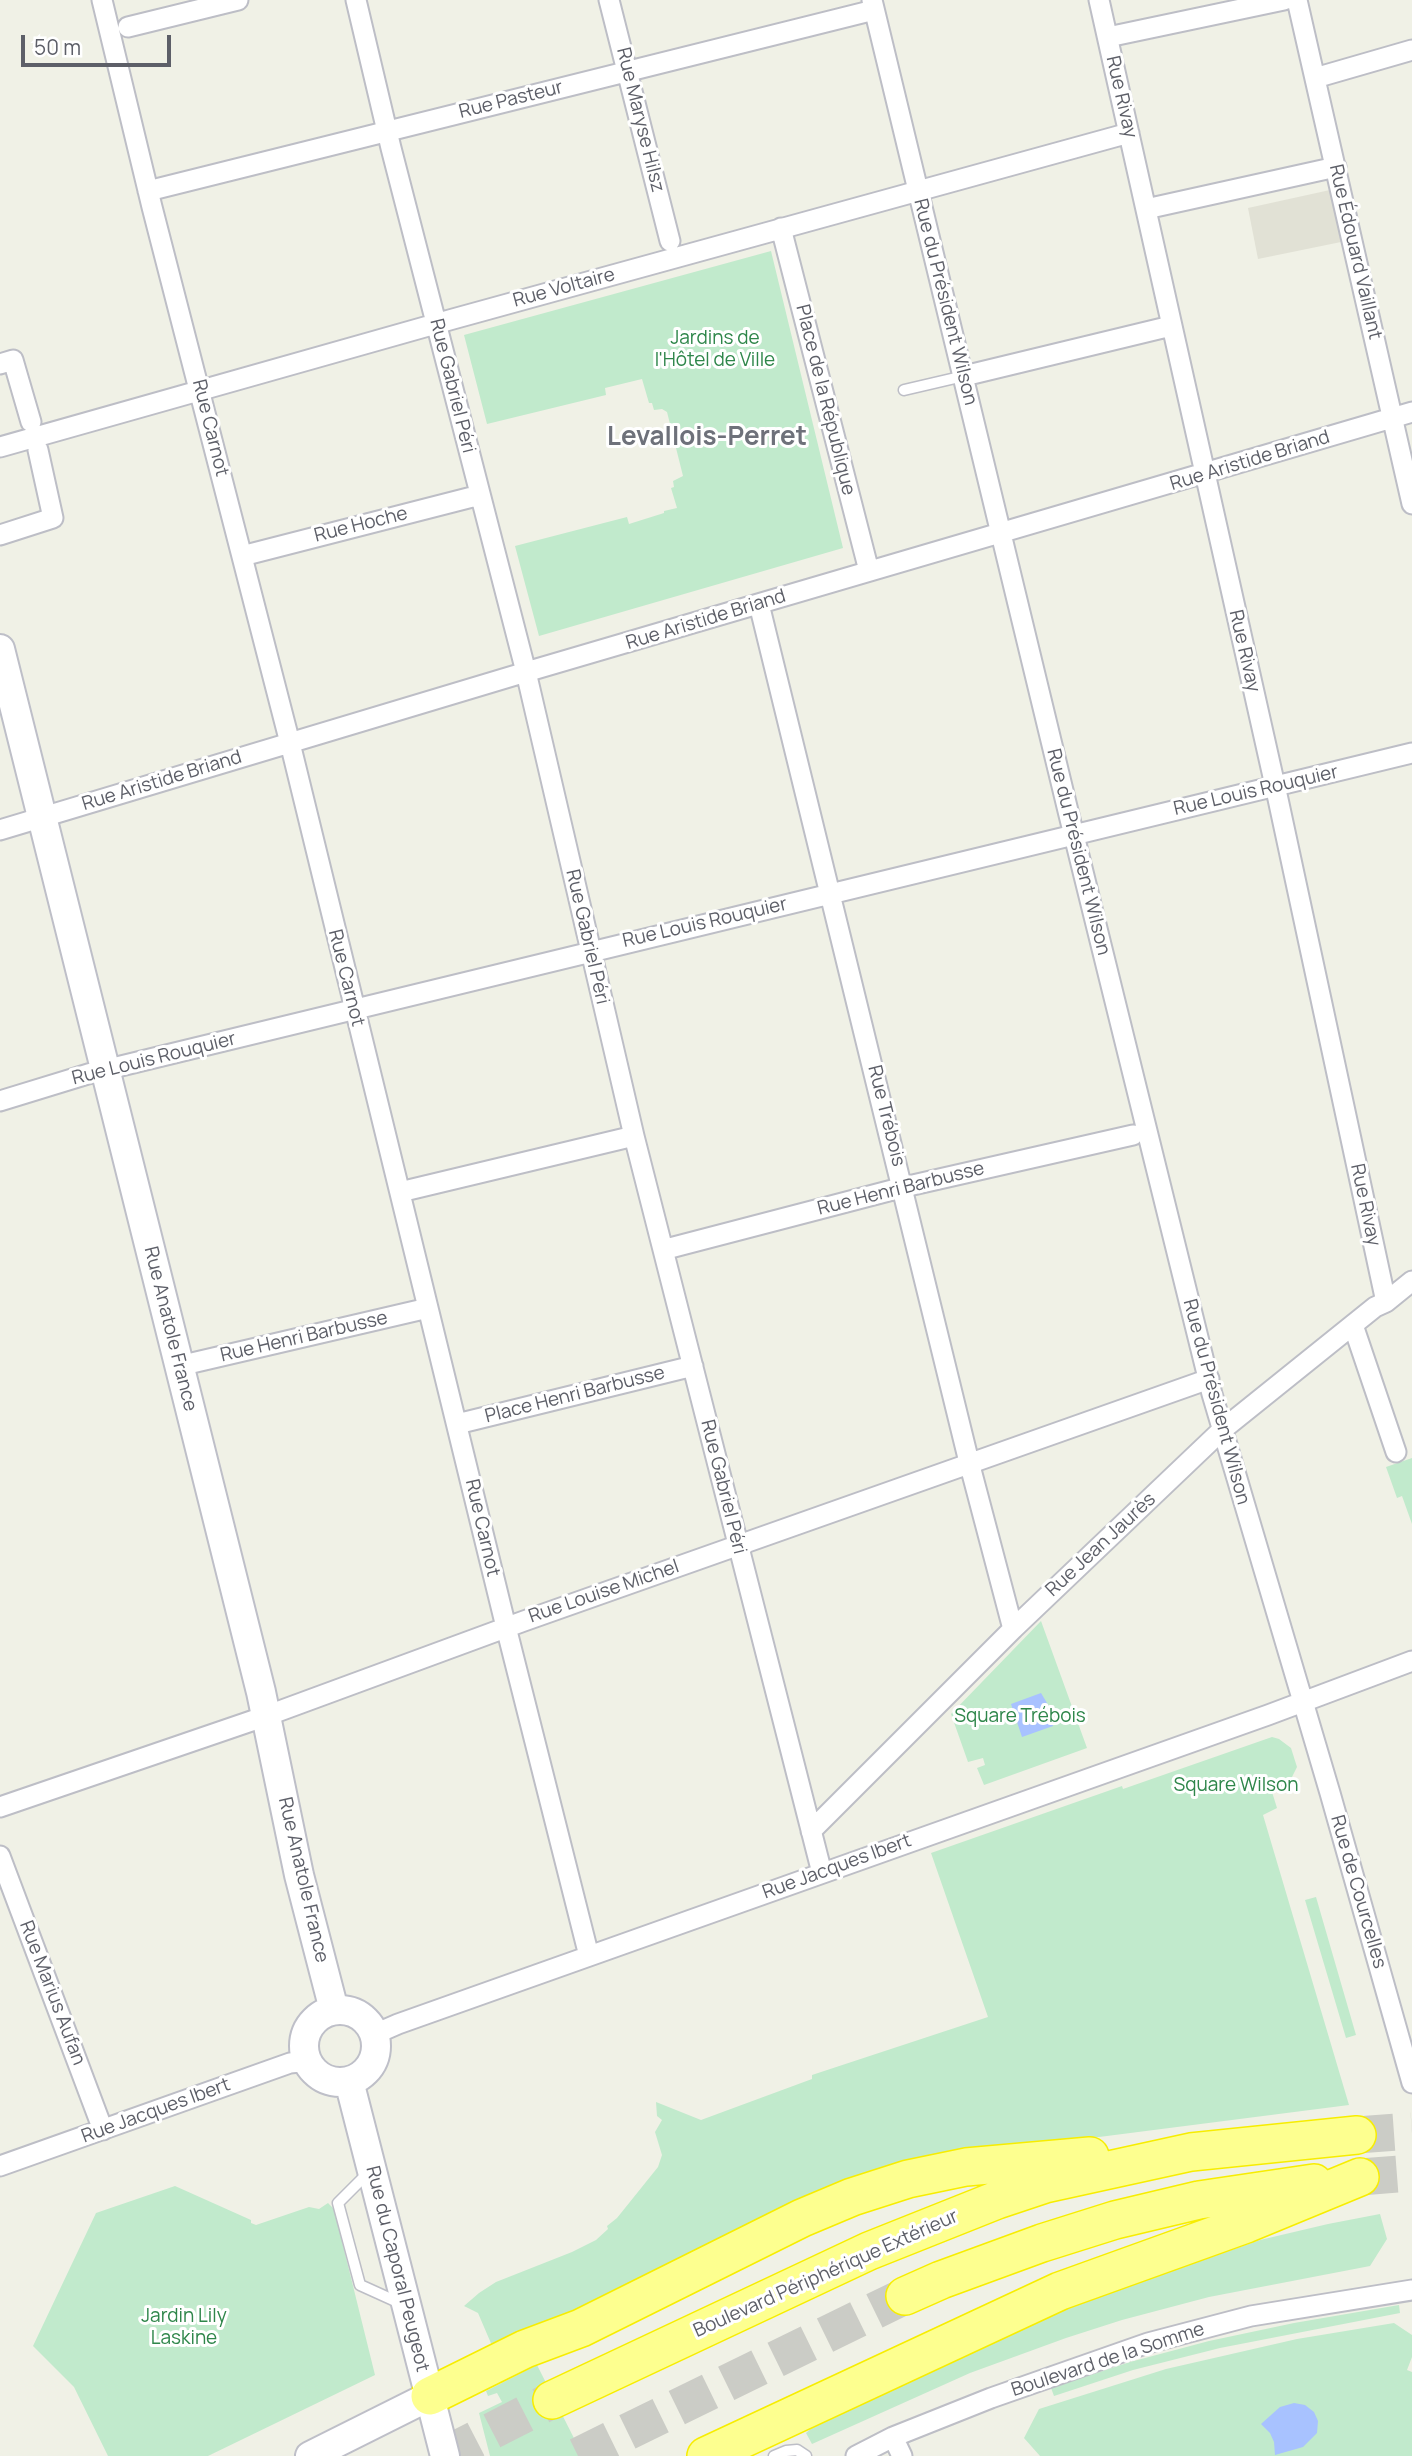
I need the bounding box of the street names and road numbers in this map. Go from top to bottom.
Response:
street label: Rue Maryse Hilsz [611,45,669,195]
street label: Rue Rivay [1100,54,1142,140]
street label: Rue Pasteur [457,76,565,124]
street label: Rue Édouard Vaillant [1324,162,1386,342]
street label: Rue du Président Wilson [908,196,982,408]
street label: Rue Voltaire [511,263,617,313]
street label: Place de la République [790,302,860,498]
street label: Rue Gabriel Péri [424,316,480,456]
street label: Rue Carnot [187,377,233,479]
street label: Rue Aristide Briand [1167,426,1333,496]
street label: Rue Hoche [312,502,410,548]
street label: Rue Aristide Briand [623,585,789,655]
street label: Rue Rivay [1223,608,1265,694]
street label: Rue Aristide Briand [79,746,245,816]
street label: Rue du Président Wilson [1041,746,1115,958]
street label: Rue Louis Rouquier [1172,761,1340,821]
street label: Rue Gabriel Péri [560,867,614,1007]
street label: Rue Louis Rouquier [621,893,789,953]
street label: Rue Carnot [323,927,369,1029]
street label: Rue Louis Rouquier [70,1028,238,1090]
street label: Rue Trébois [862,1063,910,1169]
street label: Rue Henri Barbusse [815,1157,987,1221]
street label: Rue Rivay [1345,1162,1385,1248]
street label: Rue Anatole France [138,1244,202,1414]
street label: Rue du Président Wilson [1178,1297,1254,1507]
street label: Rue Henri Barbusse [218,1307,390,1367]
street label: Place Henri Barbusse [483,1362,667,1428]
street label: Rue Gabriel Péri [695,1417,751,1557]
street label: Rue Carnot [460,1477,504,1579]
street label: Rue Jean Jaurès [1041,1488,1161,1602]
street label: Rue Louise Michel [526,1556,682,1628]
street label: Rue Anatole France [273,1795,333,1965]
street label: Rue de Courcelles [1325,1813,1391,1971]
street label: Rue Jacques Ibert [759,1829,915,1905]
street label: Rue Marius Aufan [14,1918,90,2068]
street label: Rue Jacques Ibert [78,2073,234,2149]
street label: Rue du Caporal Peugeot [360,2164,434,2374]
street label: Boulevard Périphérique Extérieur [690,2205,962,2343]
street label: Boulevard de la Somme [1008,2318,1208,2402]

